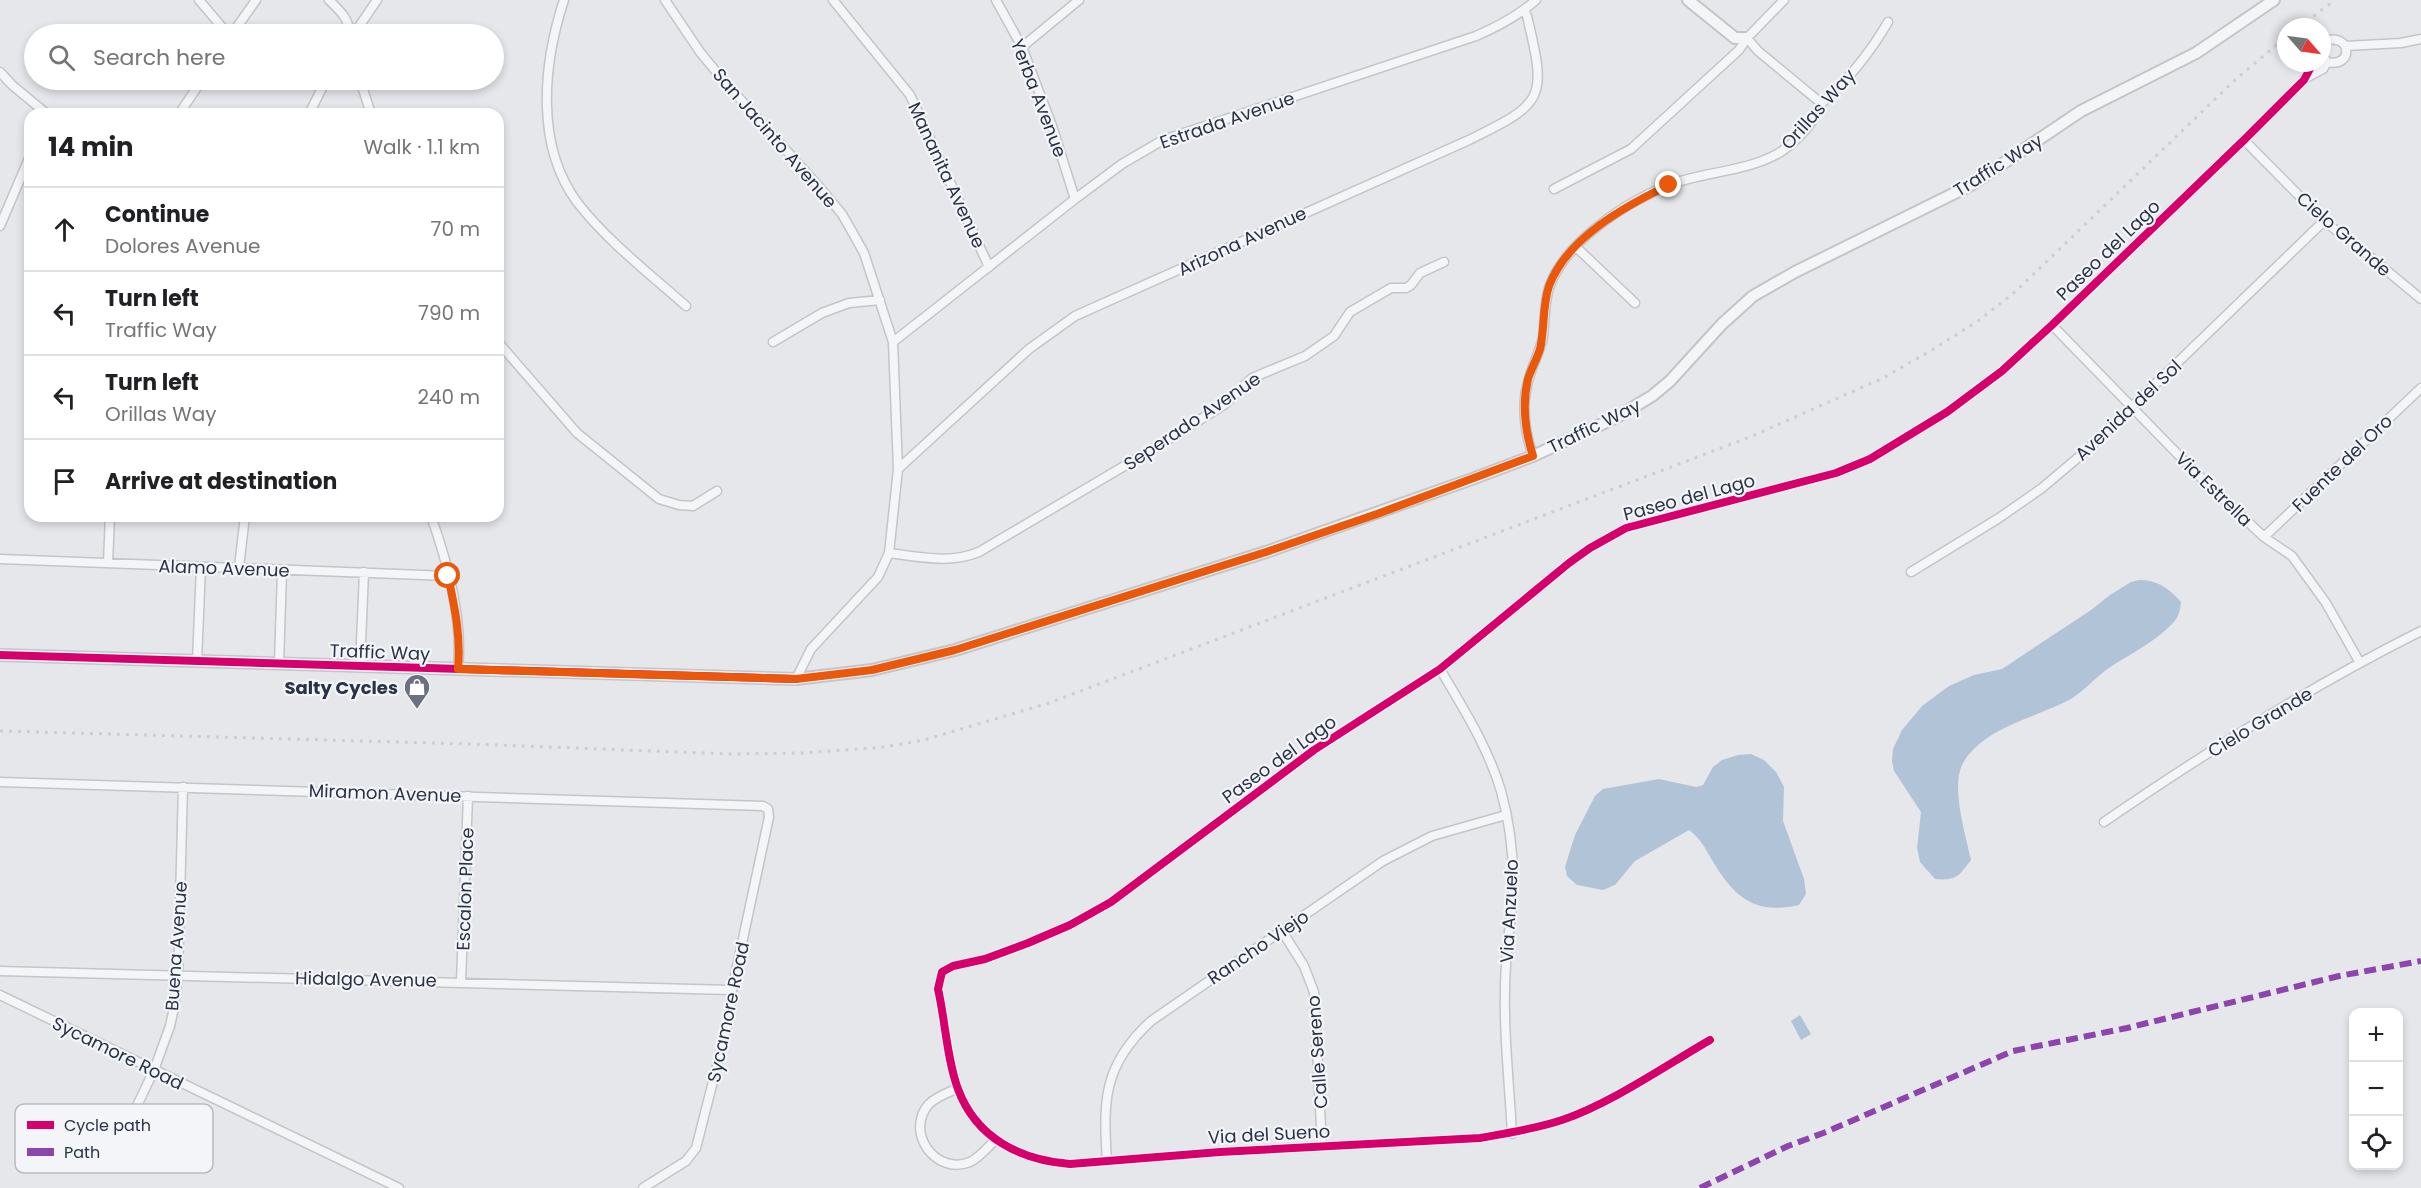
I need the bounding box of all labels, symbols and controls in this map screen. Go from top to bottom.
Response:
north arrow [2277,18,2331,72]
search box [24,24,504,90]
street label: Yerba Avenue [1005,35,1073,161]
icon: search [45,41,78,74]
text: Search here [93,42,226,73]
street label: San Jacinto Avenue [707,63,843,213]
street label: Orillas Way [1775,63,1861,155]
street label: Estrada Avenue [1156,85,1298,155]
street label: Mananita Avenue [902,98,992,252]
street label: Traffic Way [1949,128,2047,202]
text: 14 min [48,129,134,165]
text: Walk · 1.1 km [364,133,480,161]
route end [1655,171,1681,197]
street label: Cielo Grande [2291,186,2397,282]
street label: Paseo del Lago [2051,194,2165,306]
text: Continue [105,199,209,230]
street label: Arizona Avenue [1174,200,1310,282]
icon: ahead [48,213,81,246]
text: 70 m [431,215,480,243]
text: Dolores Avenue [105,232,260,260]
text: Turn left [105,283,199,314]
icon: left [48,297,81,330]
text: 790 m [418,299,480,327]
text: Traffic Way [105,316,217,344]
street label: Avenida del Sol [2069,354,2187,466]
street label: Seperado Avenue [1119,366,1265,476]
text: Turn left [105,367,199,398]
icon: left [48,381,81,414]
text: 240 m [417,383,480,411]
street label: Traffic Way [1543,393,1645,459]
text: Orillas Way [105,400,217,428]
street label: Fuente del Oro [2286,409,2398,517]
street label: Via Estrella [2170,446,2258,532]
icon: arrive [48,465,81,498]
text: Arrive at destination [105,466,337,497]
street label: Paseo del Lago [1620,467,1758,527]
street label: Alamo Avenue [158,553,290,583]
route start [434,562,460,588]
street label: Traffic Way [329,638,431,666]
shop icon: Salty Cycles [402,672,432,710]
place label: Salty Cycles [284,675,398,700]
street label: Cielo Grande [2203,681,2317,763]
street label: Paseo del Lago [1217,709,1341,809]
street label: Miramon Avenue [308,778,462,808]
street label: Escalon Place [450,827,480,951]
street label: Via Anzuelo [1494,858,1524,964]
street label: Buena Avenue [159,880,193,1012]
street label: Rancho Viejo [1202,904,1314,990]
street label: Sycamore Road [701,939,755,1085]
street label: Hidalgo Avenue [295,965,437,993]
street label: Calle Sereno [1301,995,1333,1109]
map controls [2349,1008,2403,1170]
button: + [2349,1008,2403,1062]
street label: Sycamore Road [48,1010,188,1096]
button: − [2349,1062,2403,1116]
legend [15,1104,213,1173]
text: Cycle path [64,1114,151,1137]
button: locate [2349,1116,2403,1170]
street label: Via del Sueno [1207,1118,1331,1150]
text: Path [64,1141,100,1164]

